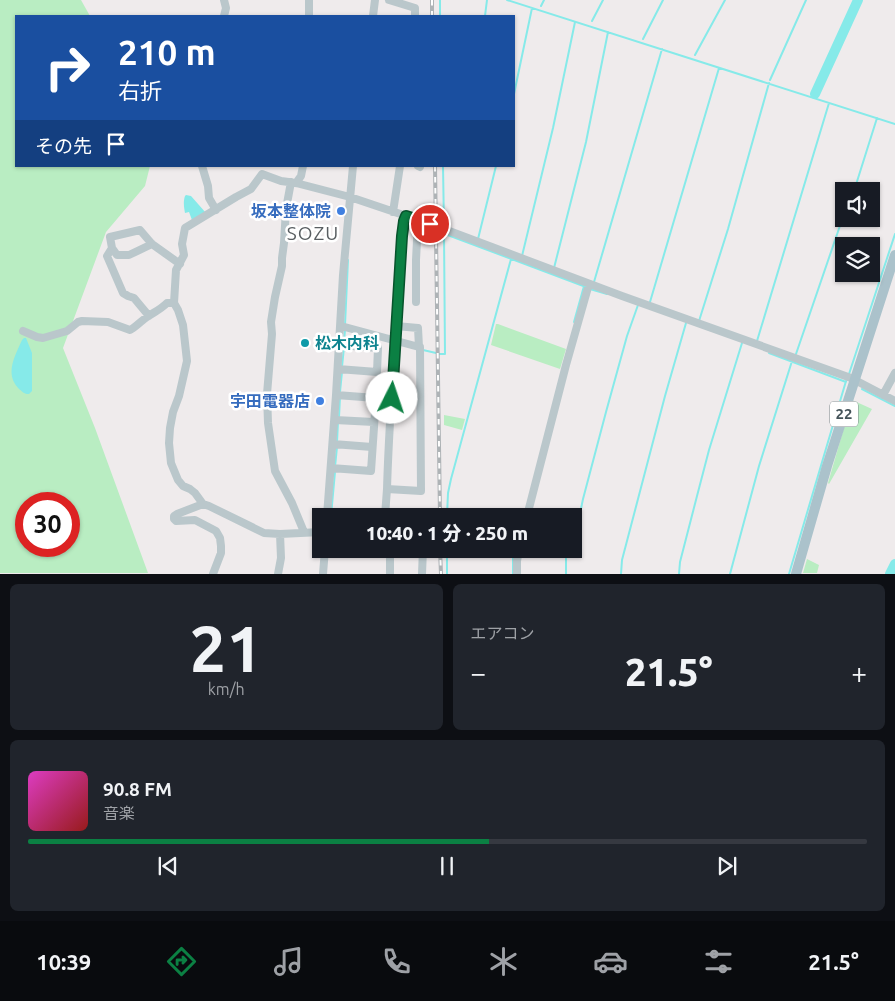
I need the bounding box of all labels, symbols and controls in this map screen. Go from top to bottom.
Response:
text: 210 m [118,32,216,72]
icon: right [35,35,100,100]
text: 右折 [118,78,162,103]
icon: arrive [102,130,130,158]
text: その先 [35,135,92,157]
map controls [835,182,880,282]
button: sound [835,182,880,227]
place label: 坂本整体院 [251,202,331,220]
pin [409,203,451,245]
marker: 坂本整体院 [335,205,347,217]
icon: arrive [416,210,444,238]
district label: SOZU [287,222,339,244]
button: layers [835,237,880,282]
place label: 松木内科 [315,334,379,352]
marker: 松木内科 [299,337,311,349]
position arrow [365,371,417,423]
place label: 宇田電器店 [230,392,310,410]
marker: 宇田電器店 [314,395,326,407]
road number: 22 [830,402,858,426]
speed limit sign: 30 [15,492,80,557]
text: 10:40 · 1 分 · 250 m [366,522,528,544]
text: 21 [190,611,263,684]
text: エアコン [471,624,535,642]
text: 21.5° [625,651,712,693]
text: − [471,657,486,688]
text: + [851,657,867,688]
text: km/h [208,680,245,698]
text: 90.8 FM [103,778,172,800]
text: 音楽 [103,804,135,822]
icon: previous [154,852,182,880]
icon: pause [433,852,461,880]
icon: next [713,852,741,880]
icon: directions [164,944,199,979]
icon: music [271,944,306,979]
icon: phone [379,944,414,979]
icon: climate [486,944,521,979]
icon: car [593,944,628,979]
icon: filters [701,944,736,979]
text: 10:39 [36,949,91,974]
text: 21.5° [808,949,859,974]

